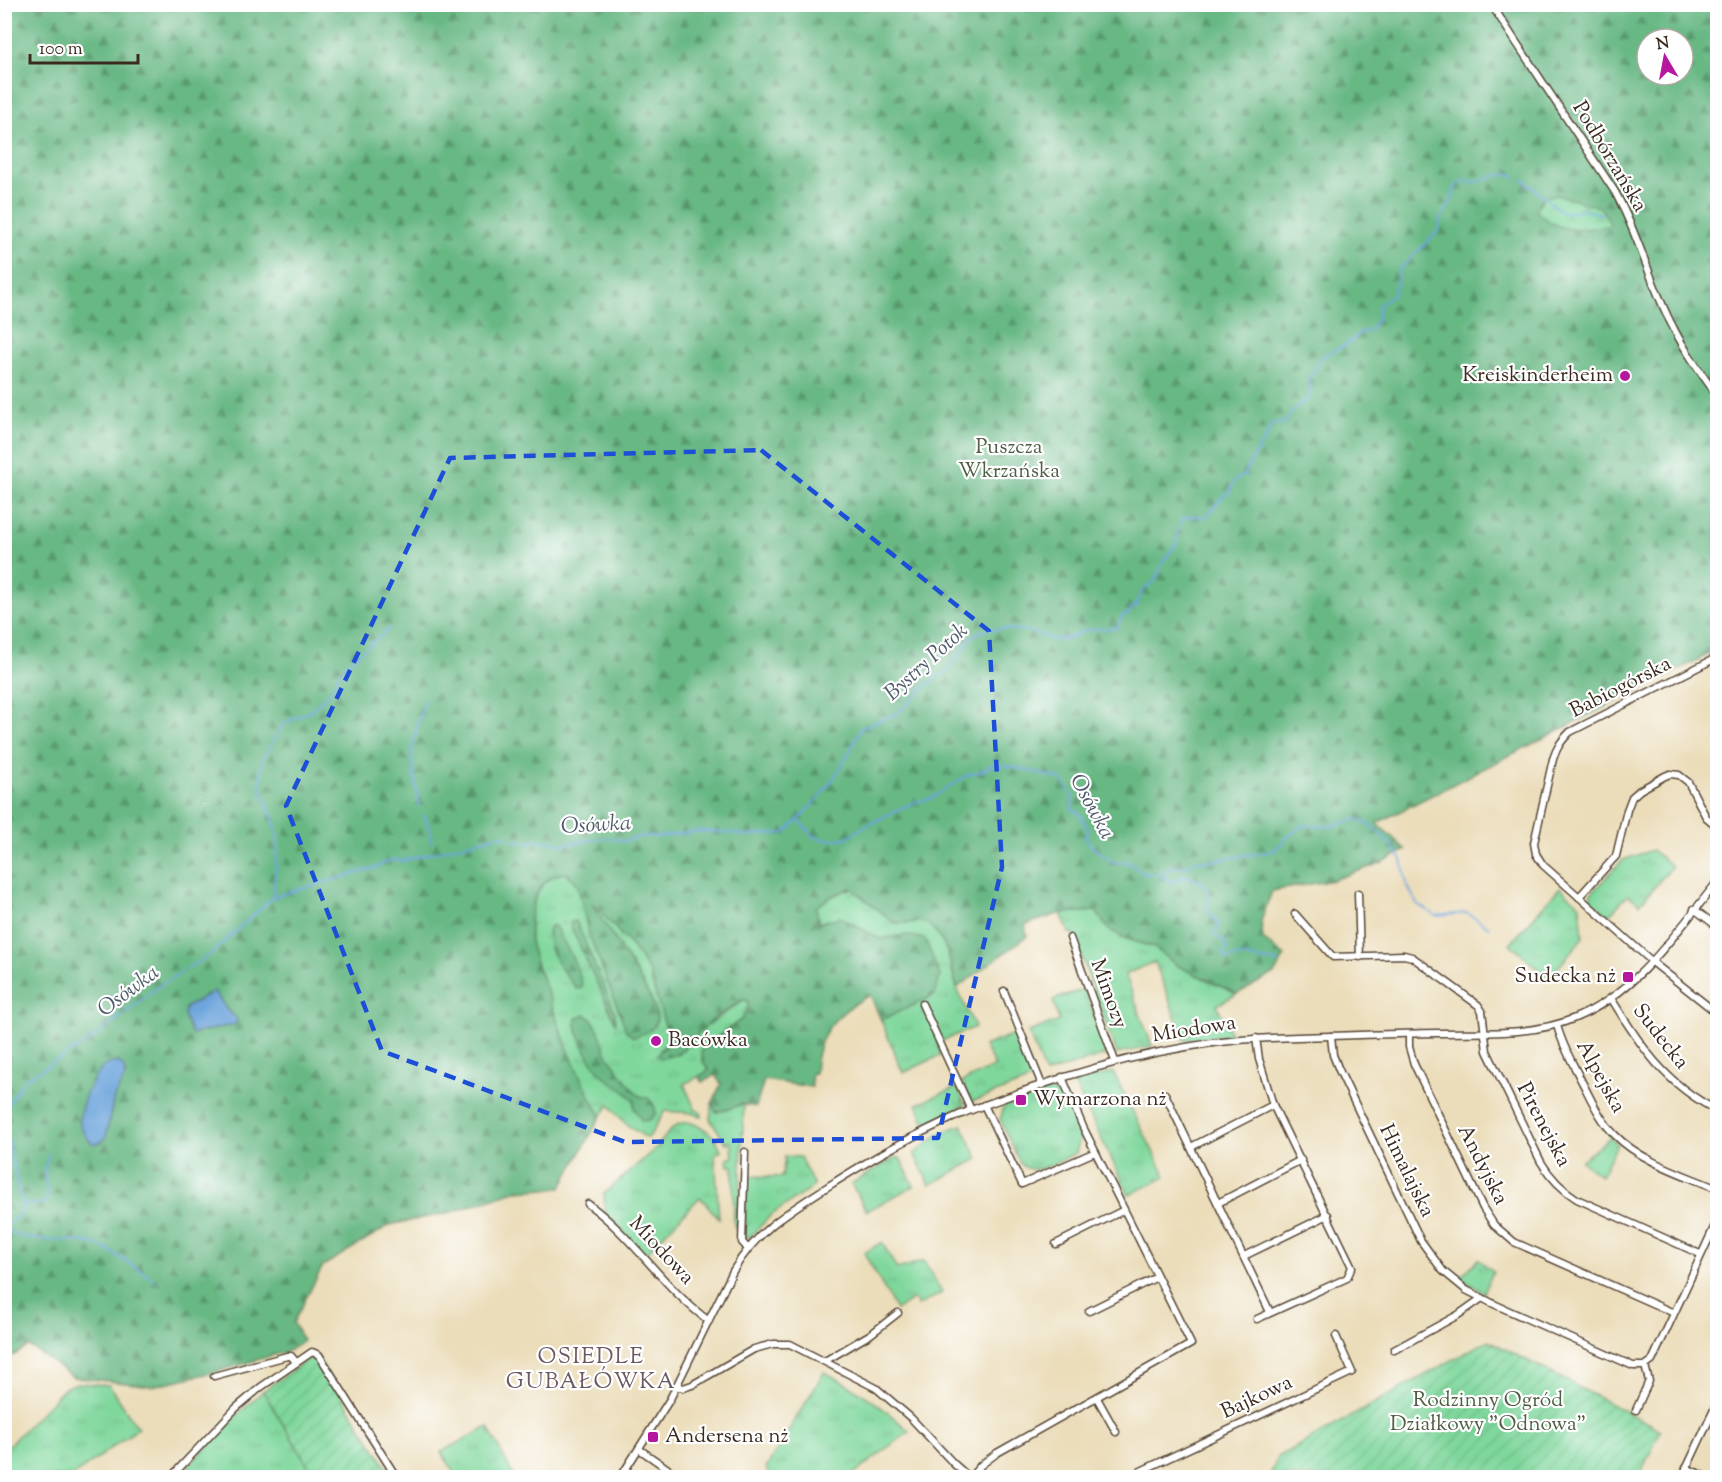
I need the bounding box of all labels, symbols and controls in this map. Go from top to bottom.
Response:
scale bar [30,27,138,65]
north arrow [1635,27,1695,87]
text: N [1655,32,1671,57]
text: 100 m [39,37,83,63]
street label: Podbórzańska [1564,96,1654,218]
place label: Kreiskinderheim [1462,361,1613,391]
marker: Kreiskinderheim [1618,369,1632,383]
park label: Puszcza Wkrzańska [958,433,1060,487]
water label: Bystry Potok [878,617,976,709]
street label: Babiogórska [1565,649,1677,726]
water label: Osówka [1060,769,1122,845]
water label: Osówka [560,808,632,844]
street label: Mimozy [1082,955,1135,1034]
water label: Osówka [91,958,167,1026]
place label: Sudecka nż [1515,962,1616,992]
marker: Sudecka nż [1621,970,1635,984]
street label: Sudecka [1625,998,1696,1077]
street label: Miodowa [1150,1009,1238,1051]
place label: Bacówka [668,1026,748,1056]
marker: Bacówka [649,1034,663,1048]
street label: Alpejska [1568,1035,1632,1119]
street label: Pirenejska [1508,1077,1578,1173]
place label: Wymarzona nż [1033,1085,1167,1115]
marker: Wymarzona nż [1014,1093,1028,1107]
street label: Himalajska [1371,1119,1442,1223]
street label: Andyjska [1449,1120,1515,1211]
street label: Miodowa [621,1210,701,1292]
district label: OSIEDLE GUBAŁÓWKA [506,1342,676,1399]
street label: Bajkowa [1216,1368,1298,1428]
park label: Rodzinny Ogród Działkowy "Odnowa" [1390,1386,1586,1440]
place label: Andersena nż [665,1422,789,1452]
marker: Andersena nż [646,1430,660,1444]

